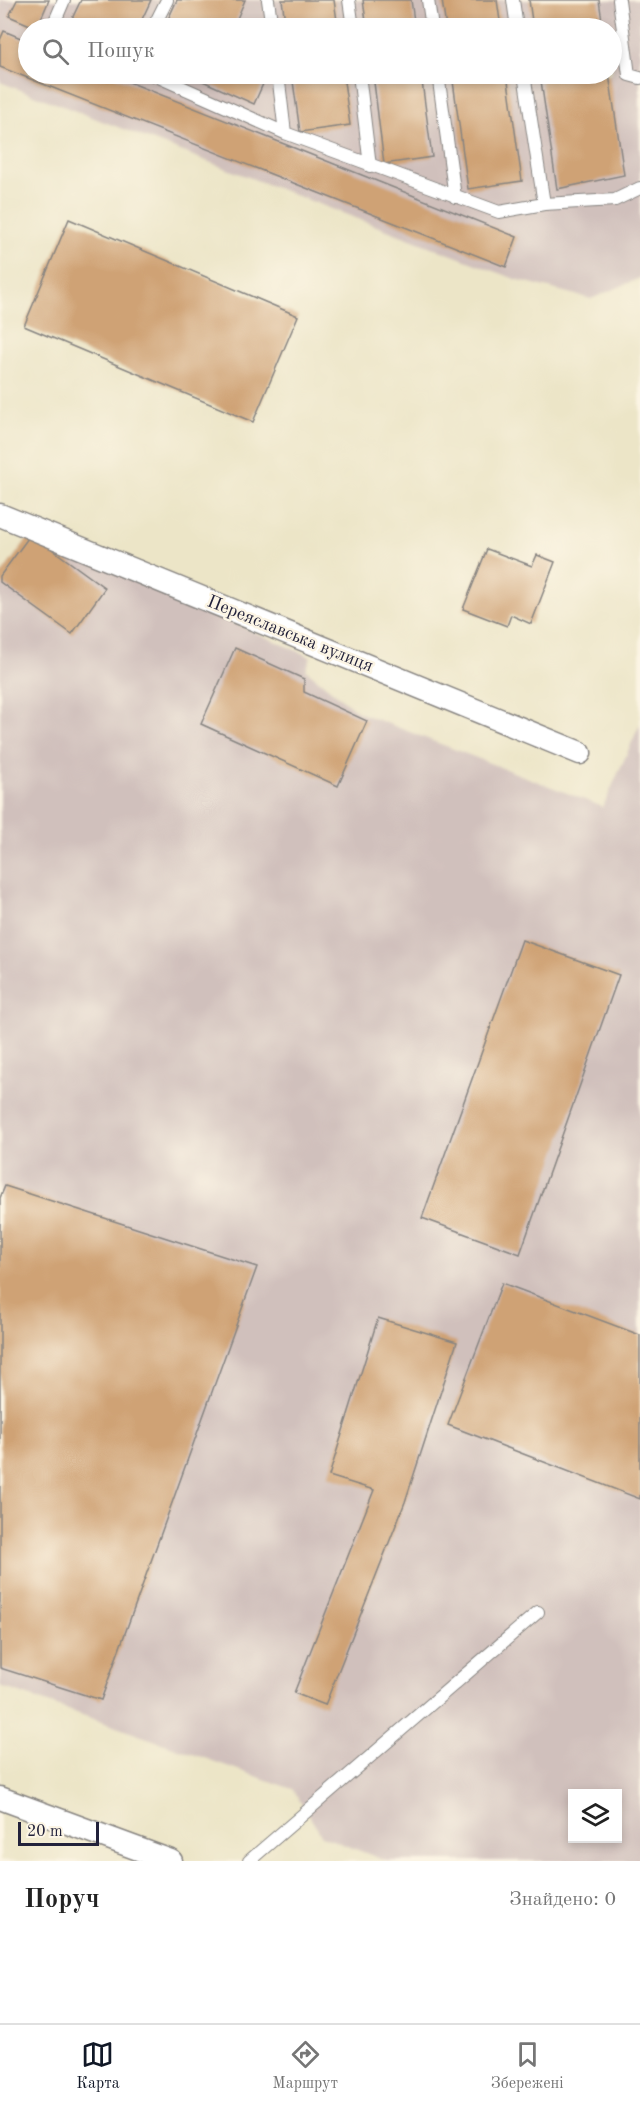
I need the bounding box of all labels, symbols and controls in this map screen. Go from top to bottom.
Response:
search box [18,18,622,84]
icon: search [39,35,72,68]
text: Пошук [87,40,155,62]
street label: Переяславська вулиця [204,592,376,676]
map controls [568,1789,622,1843]
button: layers [568,1789,622,1843]
scale bar [18,1819,99,1846]
text: 20 m [27,1824,63,1840]
text: Поруч [24,1887,100,1913]
text: Знайдено: 0 [509,1890,616,1910]
tab: Карта [76,2038,120,2094]
tab: Маршрут [272,2038,338,2094]
tab: Збережені [491,2038,564,2094]

